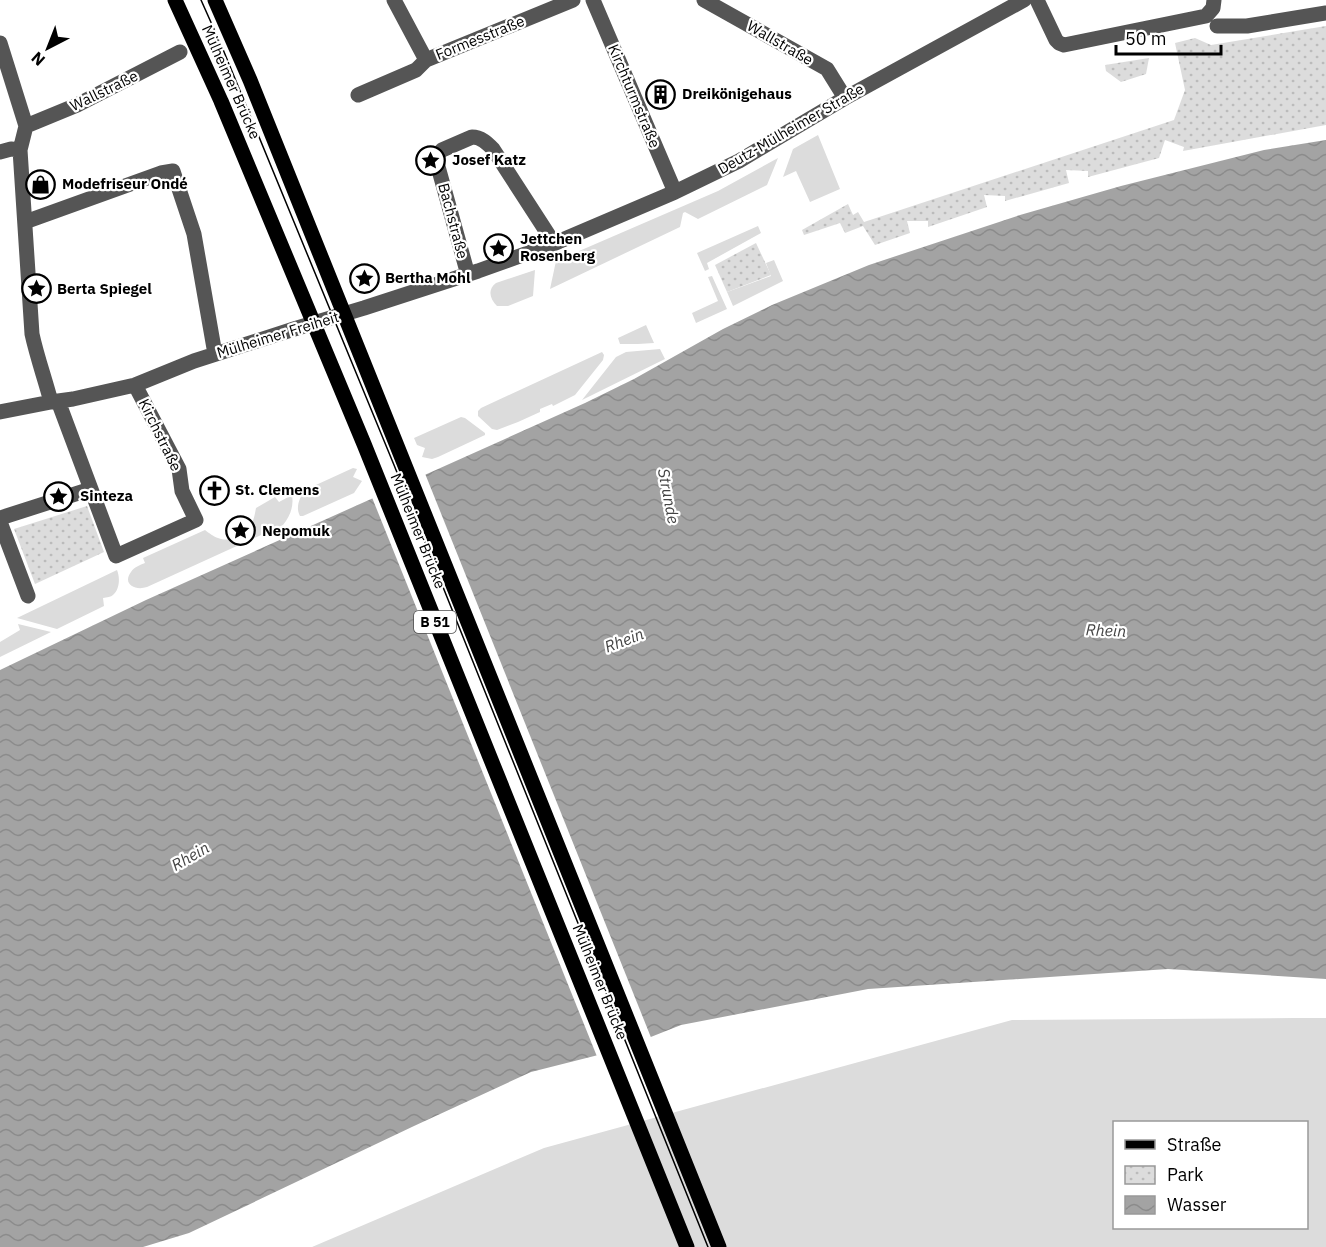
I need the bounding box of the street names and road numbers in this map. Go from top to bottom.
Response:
street label: Formesstraße [433,11,527,64]
street label: Wallstraße [744,16,817,69]
street label: Mülheimer Brücke [198,22,265,142]
street label: Kirchturmstraße [604,41,665,151]
street label: Wallstraße [67,66,141,115]
street label: Deutz-Mülheimer Straße [714,79,867,178]
street label: Bachstraße [434,181,473,261]
street label: Mülheimer Freiheit [214,307,341,362]
street label: Kirchstraße [135,395,186,474]
street label: Mülheimer Brücke [387,470,450,591]
road number: B 51 [414,611,456,633]
street label: Mülheimer Brücke [569,921,632,1042]

